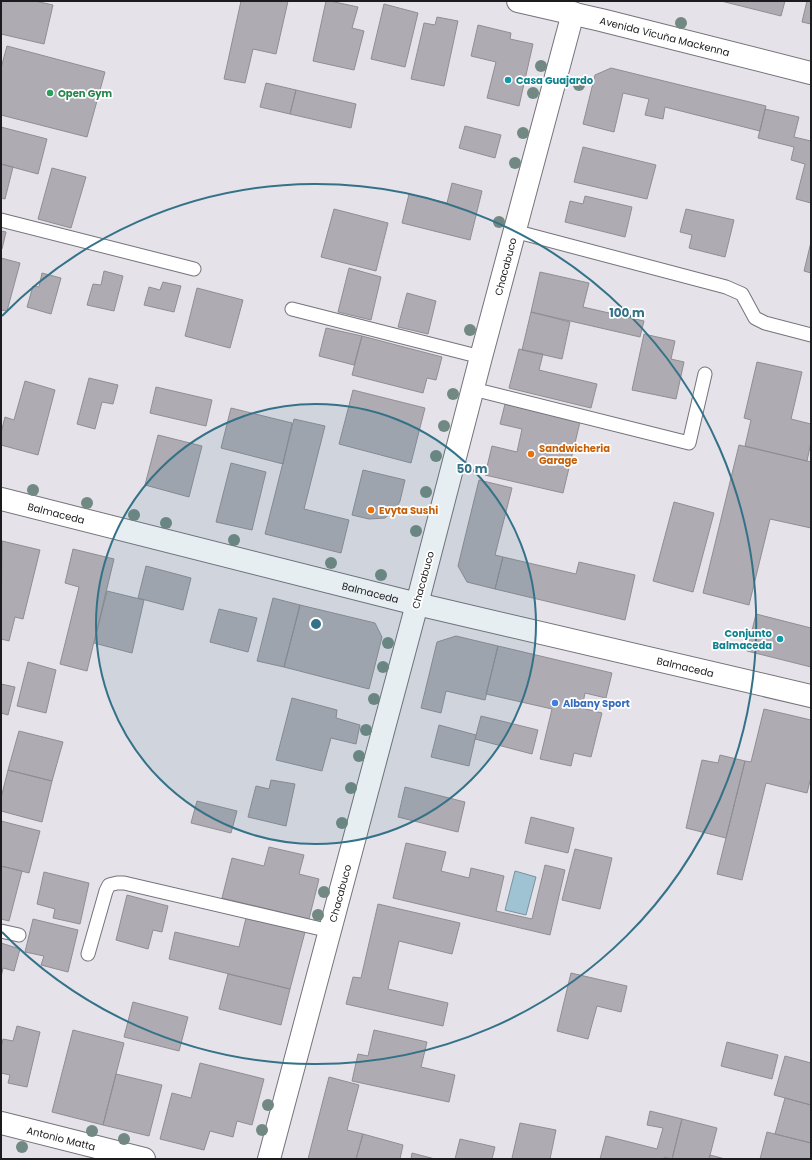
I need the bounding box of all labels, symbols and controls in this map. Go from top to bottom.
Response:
street label: Avenida Vicuña Mackenna [598,12,731,60]
place label: Casa Guajardo [516,73,594,88]
marker: Casa Guajardo [503,75,513,85]
place label: Open Gym [58,86,113,101]
marker: Open Gym [45,88,55,98]
street label: Chacabuco [490,236,520,297]
text: 100 m [609,304,645,321]
place label: Sandwicheria Garage [539,441,610,468]
marker: Sandwicheria Garage [526,449,536,459]
text: 50 m [457,460,488,477]
street label: Balmaceda [26,499,86,527]
place label: Evyta Sushi [379,503,438,518]
marker: Evyta Sushi [366,505,376,515]
street label: Chacabuco [408,549,438,611]
street label: Balmaceda [340,578,400,607]
centre of rings [309,617,323,631]
place label: Conjunto Balmaceda [713,626,773,653]
marker: Conjunto Balmaceda [775,634,785,644]
street label: Balmaceda [655,653,715,681]
place label: Albany Sport [563,696,630,711]
marker: Albany Sport [550,698,560,708]
street label: Chacabuco [325,863,355,924]
street label: Antonio Matta [25,1122,97,1154]

